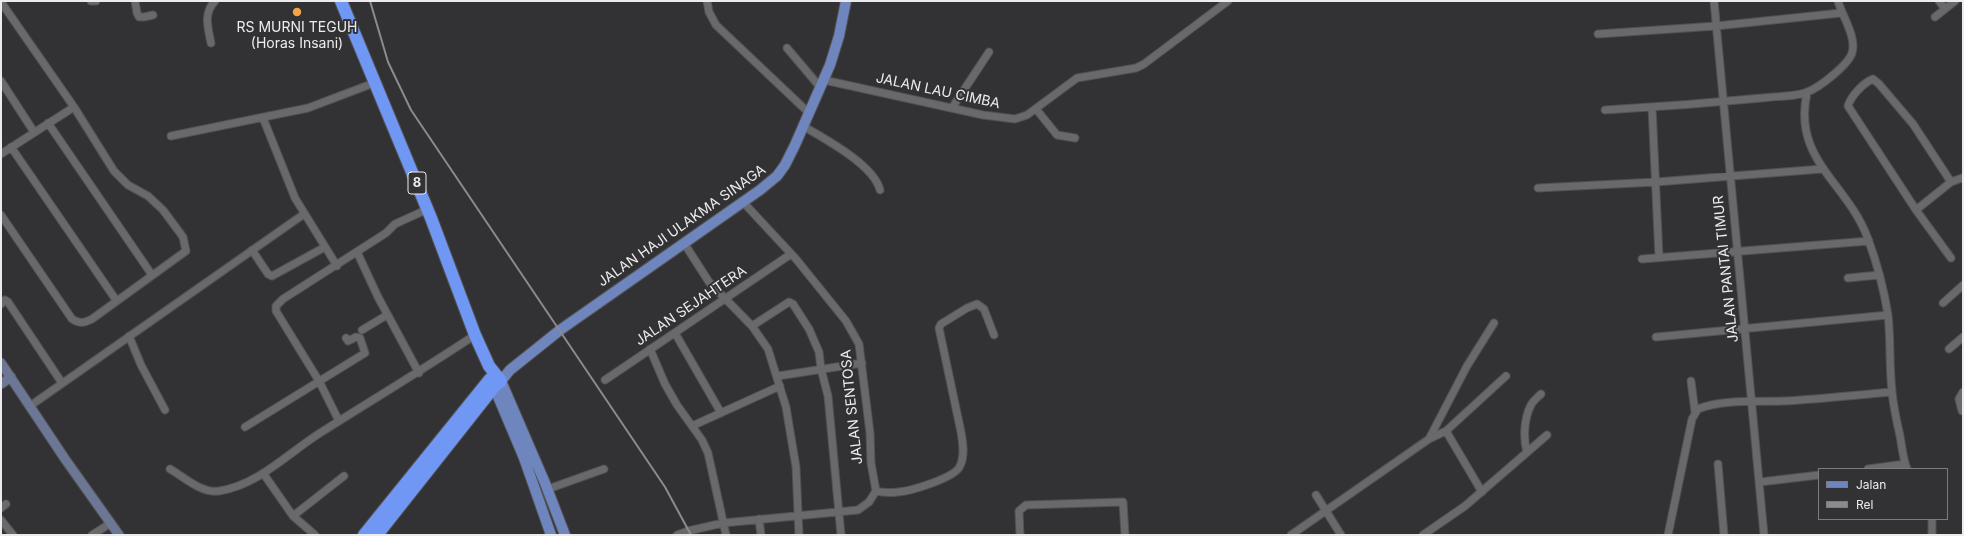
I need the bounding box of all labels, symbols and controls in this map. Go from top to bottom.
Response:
marker: RS MURNI TEGUH (Horas Insani) [291,6,303,18]
place label: RS MURNI TEGUH (Horas Insani) [237,20,357,52]
street label: JALAN LAU CIMBA [874,70,1002,112]
street label: JALAN HAJI ULAKMA SINAGA [595,161,769,291]
road number: 8 [408,172,426,194]
street label: JALAN PANTAI TIMUR [1710,195,1742,343]
street label: JALAN SEJAHTERA [632,262,750,350]
street label: JALAN SENTOSA [838,349,866,465]
legend [1818,468,1948,520]
text: Jalan [1856,477,1886,492]
text: Rel [1856,497,1873,512]

